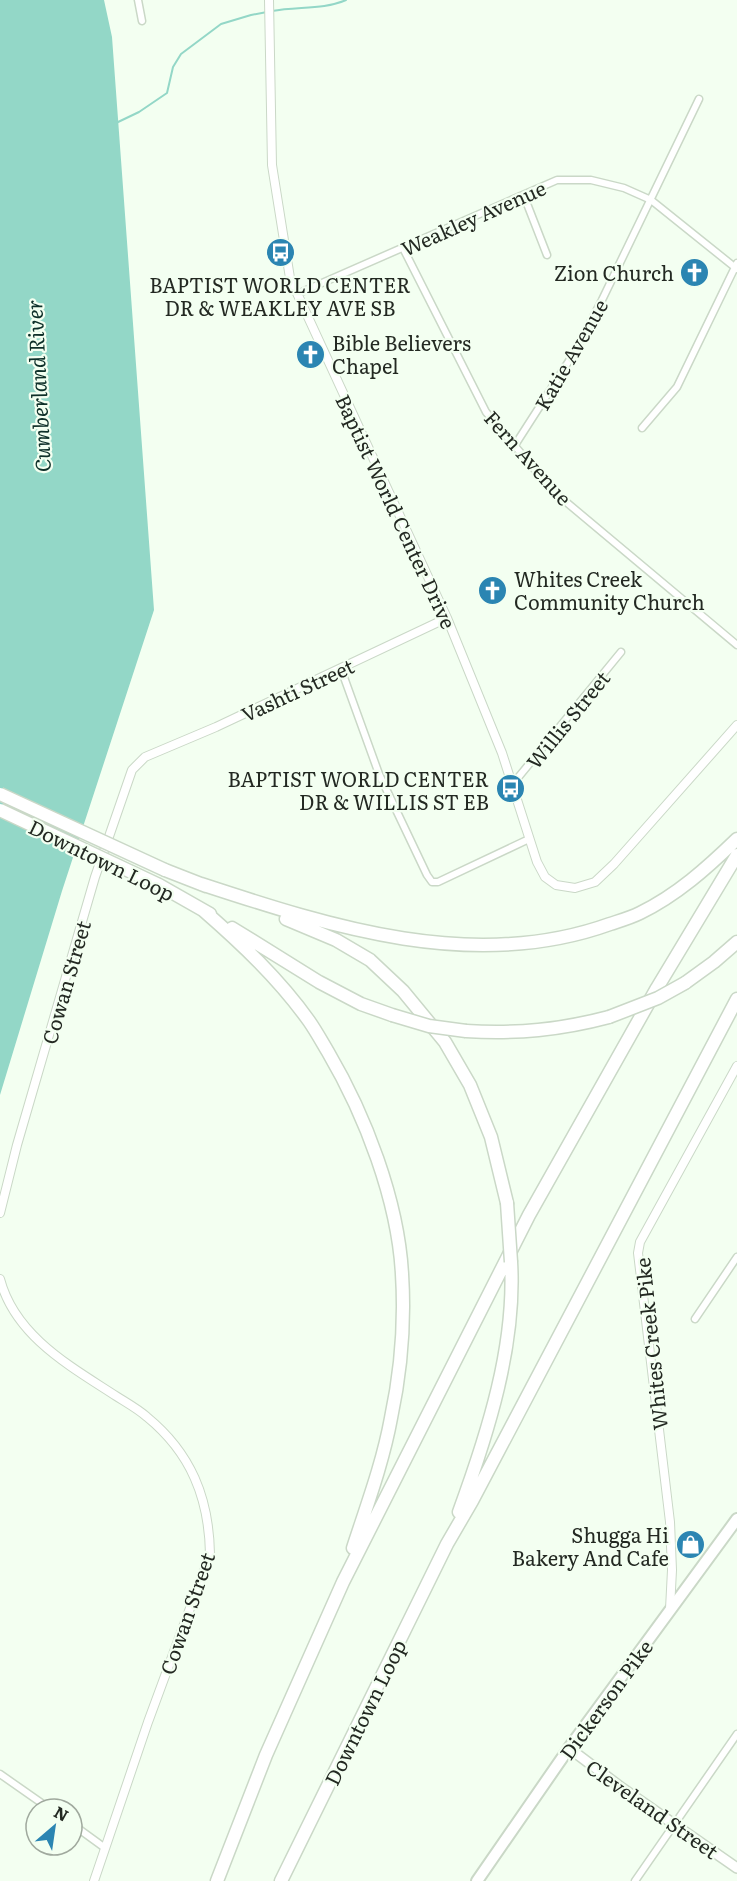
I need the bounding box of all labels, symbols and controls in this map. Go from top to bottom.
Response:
street label: Weakley Avenue [396,172,550,262]
bus stop icon: BAPTIST WORLD CENTER DR & WEAKLEY AVE SB [264,237,296,269]
church icon: Zion Church [679,256,711,288]
place label: Zion Church [554,257,674,287]
place label: BAPTIST WORLD CENTER DR & WEAKLEY AVE SB [149,269,411,322]
street label: Katie Avenue [526,293,614,415]
water label: Cumberland River [17,299,57,473]
place label: Bible Believers Chapel [332,327,471,380]
church icon: Bible Believers Chapel [295,338,327,370]
street label: Baptist World Center Drive [329,389,465,633]
street label: Fern Avenue [478,403,580,511]
place label: Whites Creek Community Church [514,563,705,616]
church icon: Whites Creek Community Church [477,574,509,606]
street label: Vashti Street [236,650,358,728]
street label: Willis Street [518,664,616,774]
place label: BAPTIST WORLD CENTER DR & WILLIS ST EB [228,763,489,816]
bus stop icon: BAPTIST WORLD CENTER DR & WILLIS ST EB [494,773,526,805]
street label: Downtown Loop [24,811,180,907]
street label: Cowan Street [33,917,97,1047]
street label: Whites Creek Pike [626,1256,674,1432]
place label: Shugga Hi Bakery And Cafe [512,1519,669,1572]
shop icon: Shugga Hi Bakery And Cafe [674,1529,706,1561]
street label: Cowan Street [151,1548,221,1678]
street label: Dickerson Pike [551,1633,659,1765]
street label: Downtown Loop [316,1634,412,1790]
street label: Cleveland Street [581,1751,725,1865]
north arrow [24,1797,84,1857]
text: N [50,1799,73,1827]

